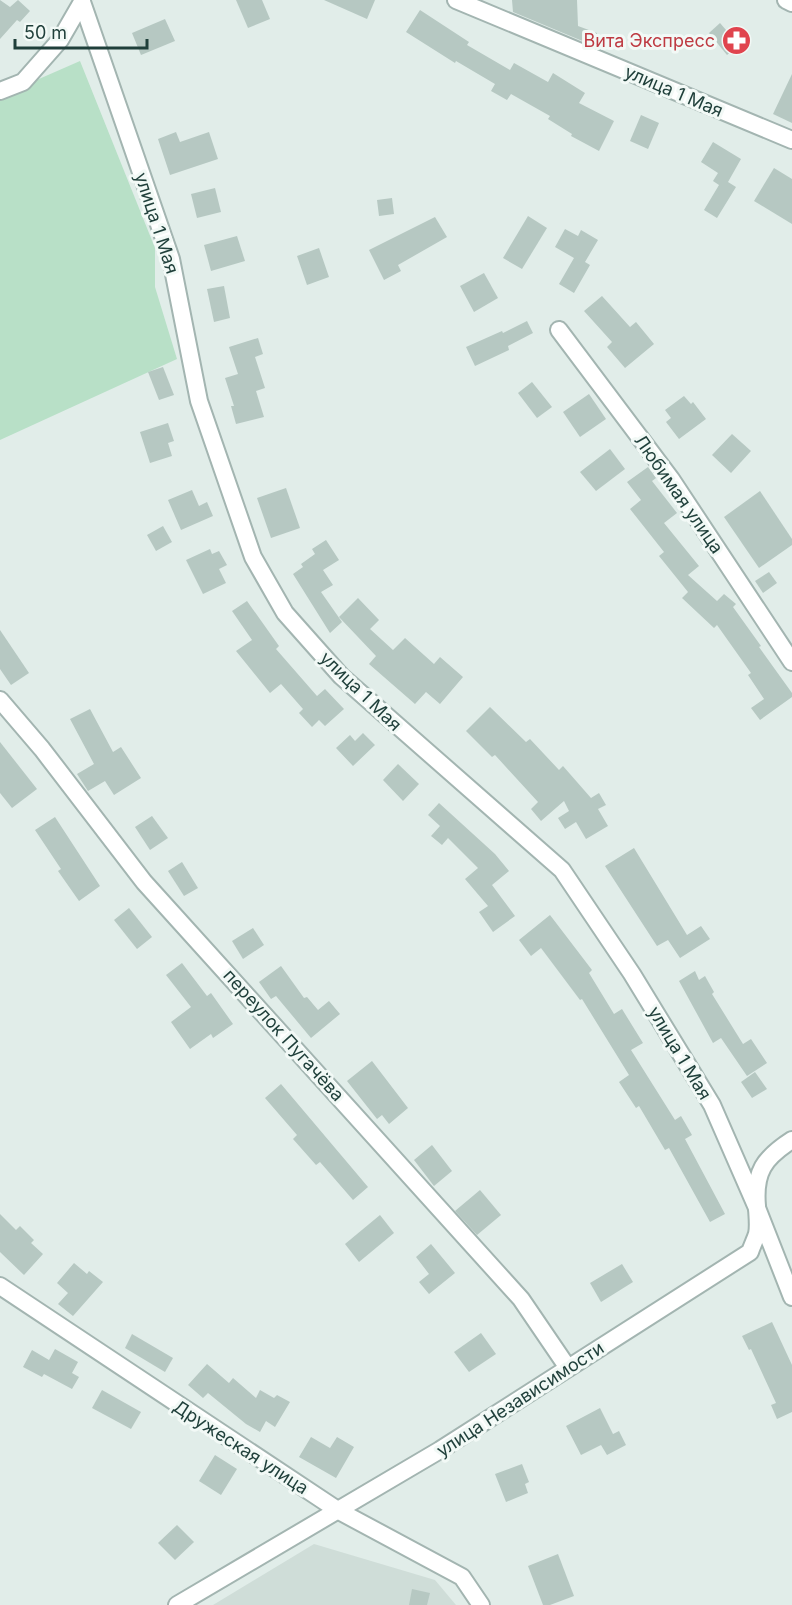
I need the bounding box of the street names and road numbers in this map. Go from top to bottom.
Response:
street label: улица 1 Мая [622,61,726,121]
street label: улица 1 Мая [131,170,183,276]
street label: Любимая улица [630,431,728,557]
street label: улица 1 Мая [316,647,406,735]
street label: переулок Пугачёва [219,965,349,1105]
street label: улица 1 Мая [644,1003,716,1103]
street label: улица Независимости [432,1337,608,1461]
street label: Дружеская улица [170,1396,312,1498]

